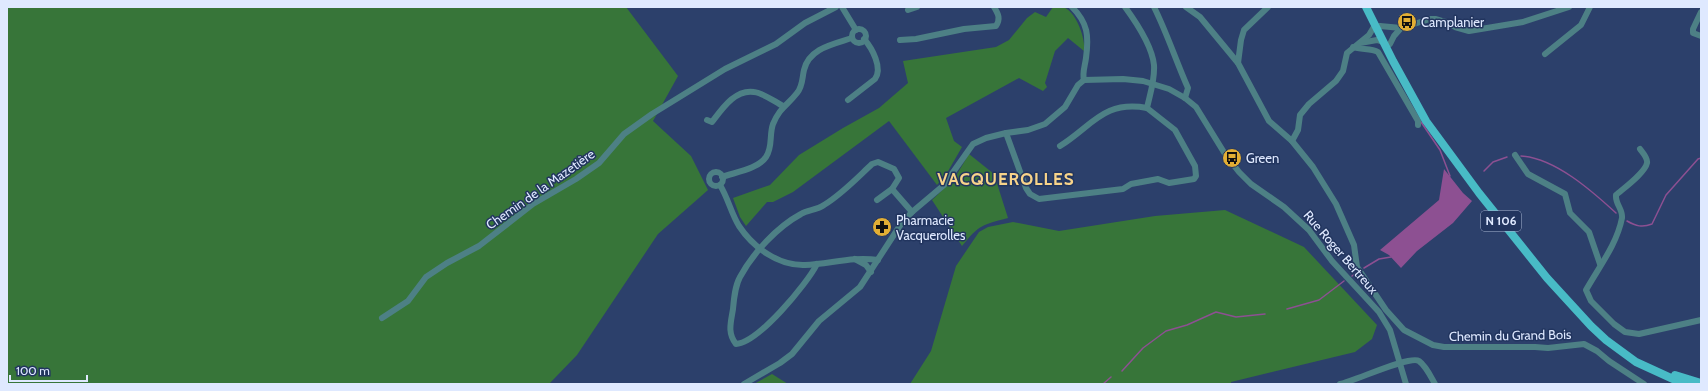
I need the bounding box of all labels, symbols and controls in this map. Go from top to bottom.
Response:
bus stop icon: Camplanier [1396,11,1418,33]
place label: Camplanier [1421,14,1485,30]
street label: Chemin de la Mazetière [483,145,598,233]
bus stop icon: Green [1221,147,1243,169]
place label: Green [1246,150,1279,166]
district label: VACQUEROLLES [937,169,1075,189]
street label: Rue Roger Bertreux [1300,207,1382,298]
road number: N 106 [1481,211,1521,231]
place label: Pharmacie Vacquerolles [896,212,966,243]
pharmacy icon: Pharmacie Vacquerolles [871,216,893,238]
street label: Chemin du Grand Bois [1449,326,1572,344]
scale bar [10,357,87,383]
text: 100 m [16,363,50,378]

